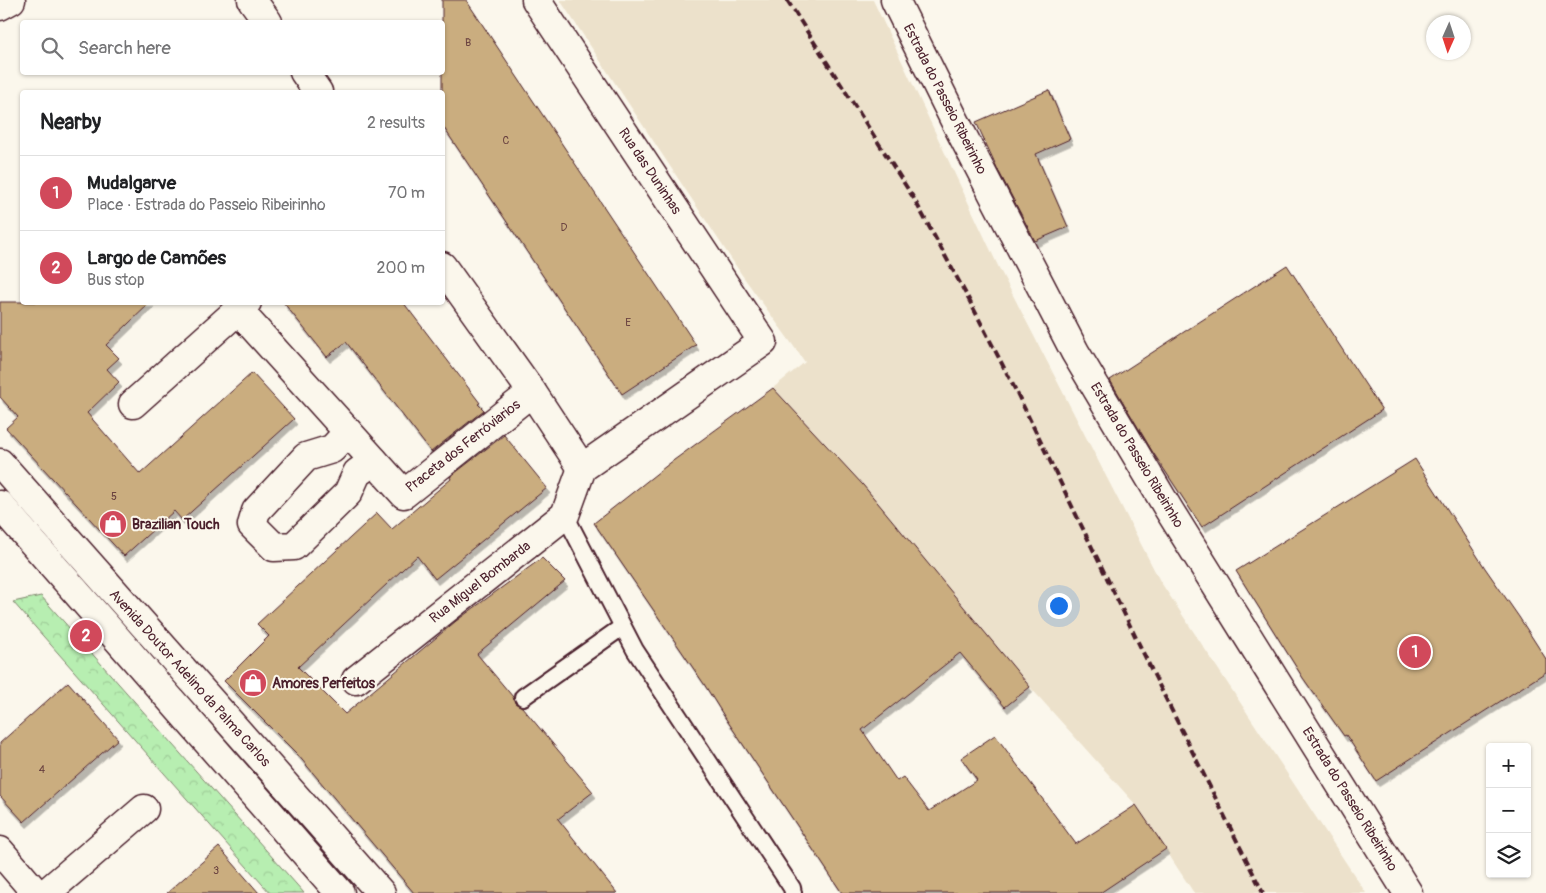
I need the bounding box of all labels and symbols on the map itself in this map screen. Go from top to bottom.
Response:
north arrow [1426,15,1471,60]
street label: Estrada do Passeio Ribeirinho [900,21,991,178]
house number: B [465,36,471,49]
street label: Rua das Duninhas [615,125,686,218]
house number: C [503,134,510,147]
house number: D [561,221,568,234]
house number: E [625,316,631,329]
street label: Estrada do Passeio Ribeirinho [1087,379,1187,531]
street label: Praceta dos Ferróviarios [402,396,524,496]
house number: 5 [111,490,117,503]
shop icon: Brazilian Touch [98,509,128,539]
place label: Brazilian Touch [132,516,220,533]
street label: Rua Miguel Bombarda [426,537,534,627]
street label: Avenida Doutor Adelino da Palma Carlos [106,586,275,771]
your location [1046,593,1072,619]
pin: 2 [70,617,102,655]
pin: 1 [1399,633,1431,671]
shop icon: Amores Perfeitos [238,668,268,698]
place label: Amores Perfeitos [272,675,376,692]
street label: Estrada do Passeio Ribeirinho [1299,724,1402,875]
house number: 4 [39,763,46,776]
house number: 3 [213,864,219,877]

